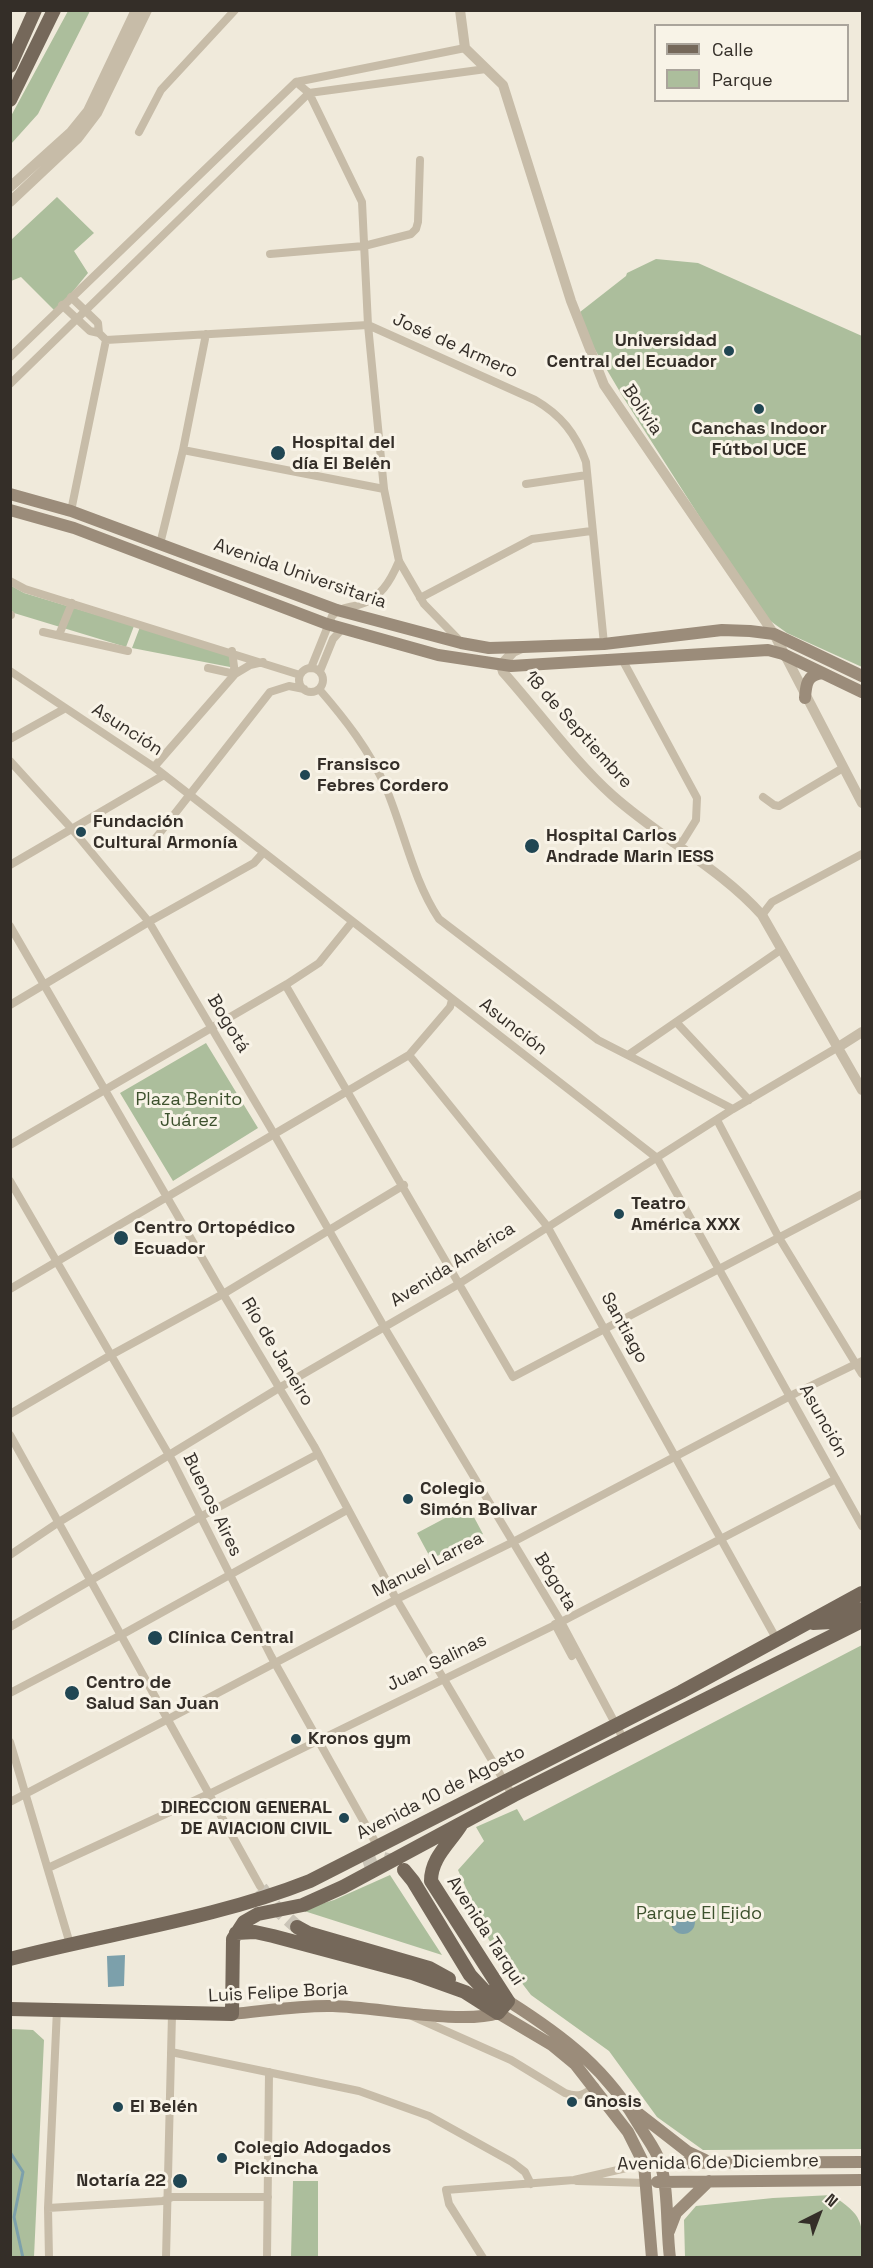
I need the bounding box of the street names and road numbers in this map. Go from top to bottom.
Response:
street label: José de Armero [389,309,521,383]
street label: Bolivia [617,381,667,439]
street label: Avenida Universitaria [211,534,389,614]
street label: 18 de Septiembre [520,667,636,793]
street label: Asunción [87,699,167,761]
street label: Bogotá [202,991,254,1057]
street label: Asunción [475,994,551,1060]
street label: Avenida América [387,1218,519,1312]
street label: Santiago [596,1289,652,1367]
street label: Río de Janeiro [236,1294,318,1410]
street label: Asunción [794,1381,852,1461]
street label: Buenos Aires [178,1450,246,1560]
street label: Manuel Larrea [369,1528,487,1602]
street label: Bógota [529,1549,581,1615]
street label: Juan Salinas [384,1630,490,1696]
street label: Avenida 10 de Agosto [353,1741,529,1845]
street label: Avenida Tarqui [442,1872,528,1990]
street label: Luis Felipe Borja [208,1979,348,2007]
street label: Avenida 6 de Diciembre [617,2150,819,2176]

